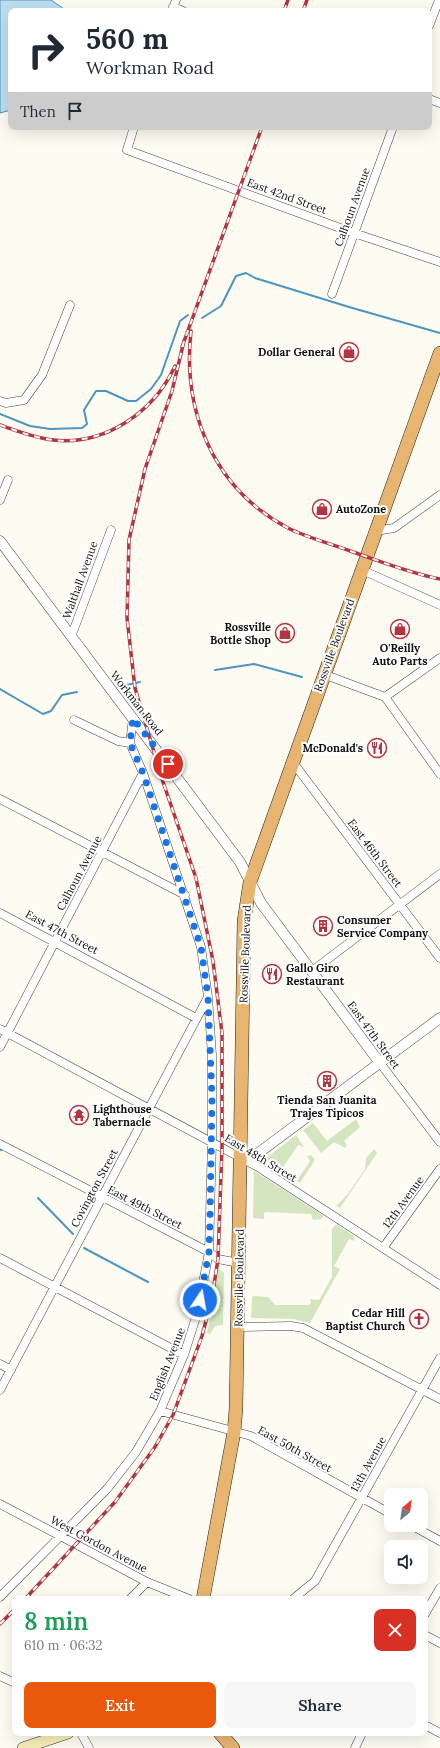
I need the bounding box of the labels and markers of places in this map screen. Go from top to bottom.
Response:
shop icon: Dollar General [338,341,360,363]
place label: Dollar General [258,345,336,359]
shop icon: AutoZone [311,498,333,520]
place label: AutoZone [336,502,386,516]
shop icon: O'Reilly Auto Parts [389,618,411,640]
place label: Rossville Bottle Shop [210,620,271,647]
shop icon: Rossville Bottle Shop [274,622,296,644]
place label: O'Reilly Auto Parts [372,641,428,668]
restaurant icon: McDonald's [366,737,388,759]
place label: McDonald's [302,741,363,755]
pin [151,747,185,781]
place label: Consumer Service Company [337,913,429,940]
building icon: Consumer Service Company [312,915,334,937]
place label: Gallo Giro Restaurant [286,961,345,988]
restaurant icon: Gallo Giro Restaurant [261,963,283,985]
building icon: Tienda San Juanita Trajes Tipicos [316,1070,338,1092]
place label: Tienda San Juanita Trajes Tipicos [277,1093,377,1120]
place label: Lighthouse Tabernacle [93,1102,152,1129]
temple icon: Lighthouse Tabernacle [68,1104,90,1126]
place label: Cedar Hill Baptist Church [326,1306,406,1333]
church icon: Cedar Hill Baptist Church [408,1308,430,1330]

